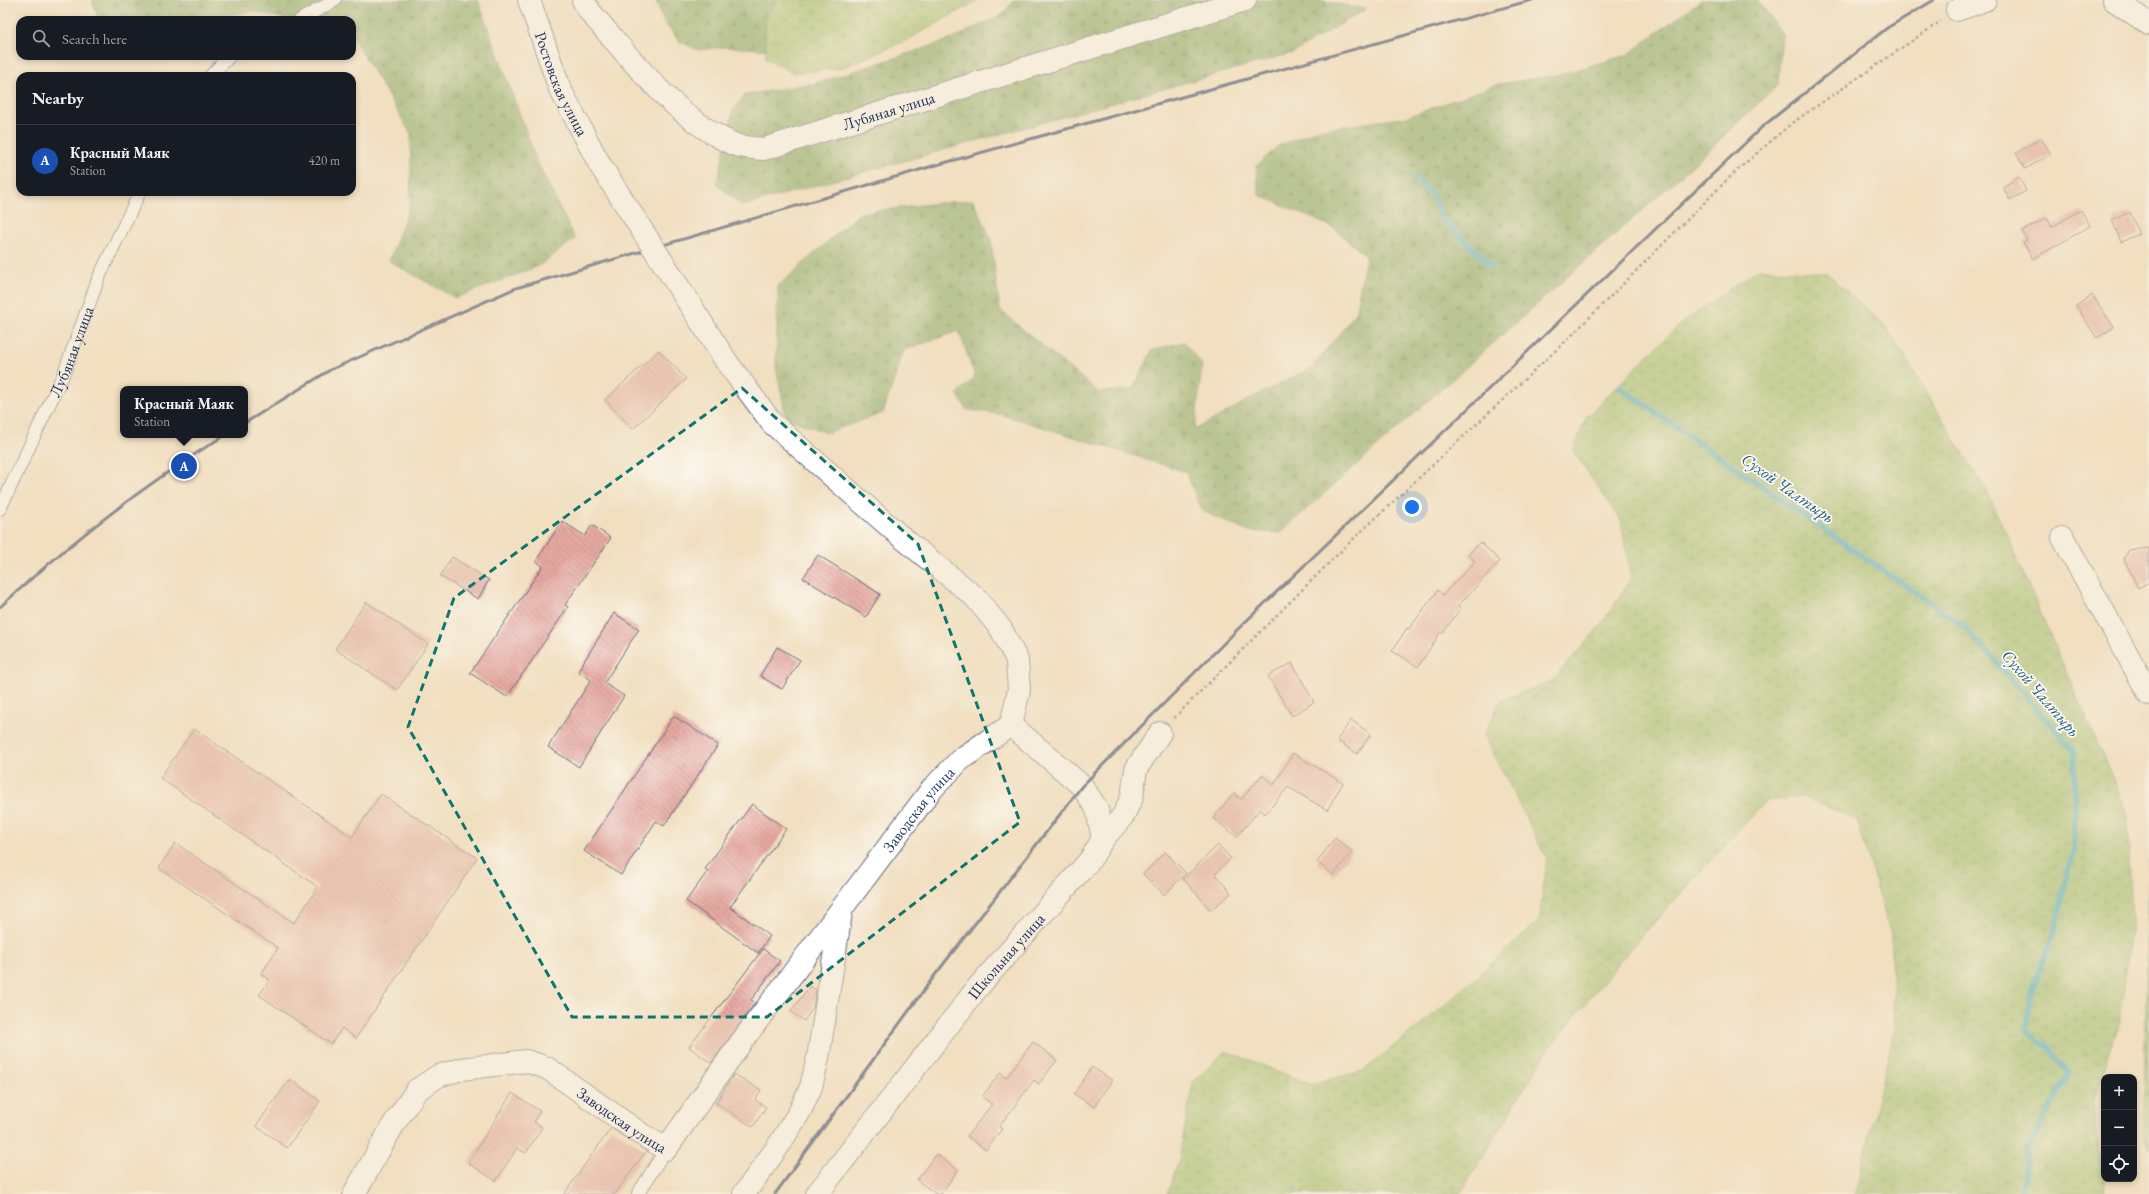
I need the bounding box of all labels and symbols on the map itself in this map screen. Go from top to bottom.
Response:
street label: Ростовская улица [530,29,594,140]
street label: Лубяная улица [840,86,938,135]
street label: Лубяная улица [44,303,98,400]
water label: Сухой Чалтырь [1737,448,1839,528]
pin: A [171,451,197,481]
your location [1402,497,1422,517]
water label: Сухой Чалтырь [1997,645,2085,741]
street label: Заводская улица [878,761,959,856]
street label: Школьная улица [962,908,1050,1003]
street label: Заводская улица [573,1082,671,1158]

